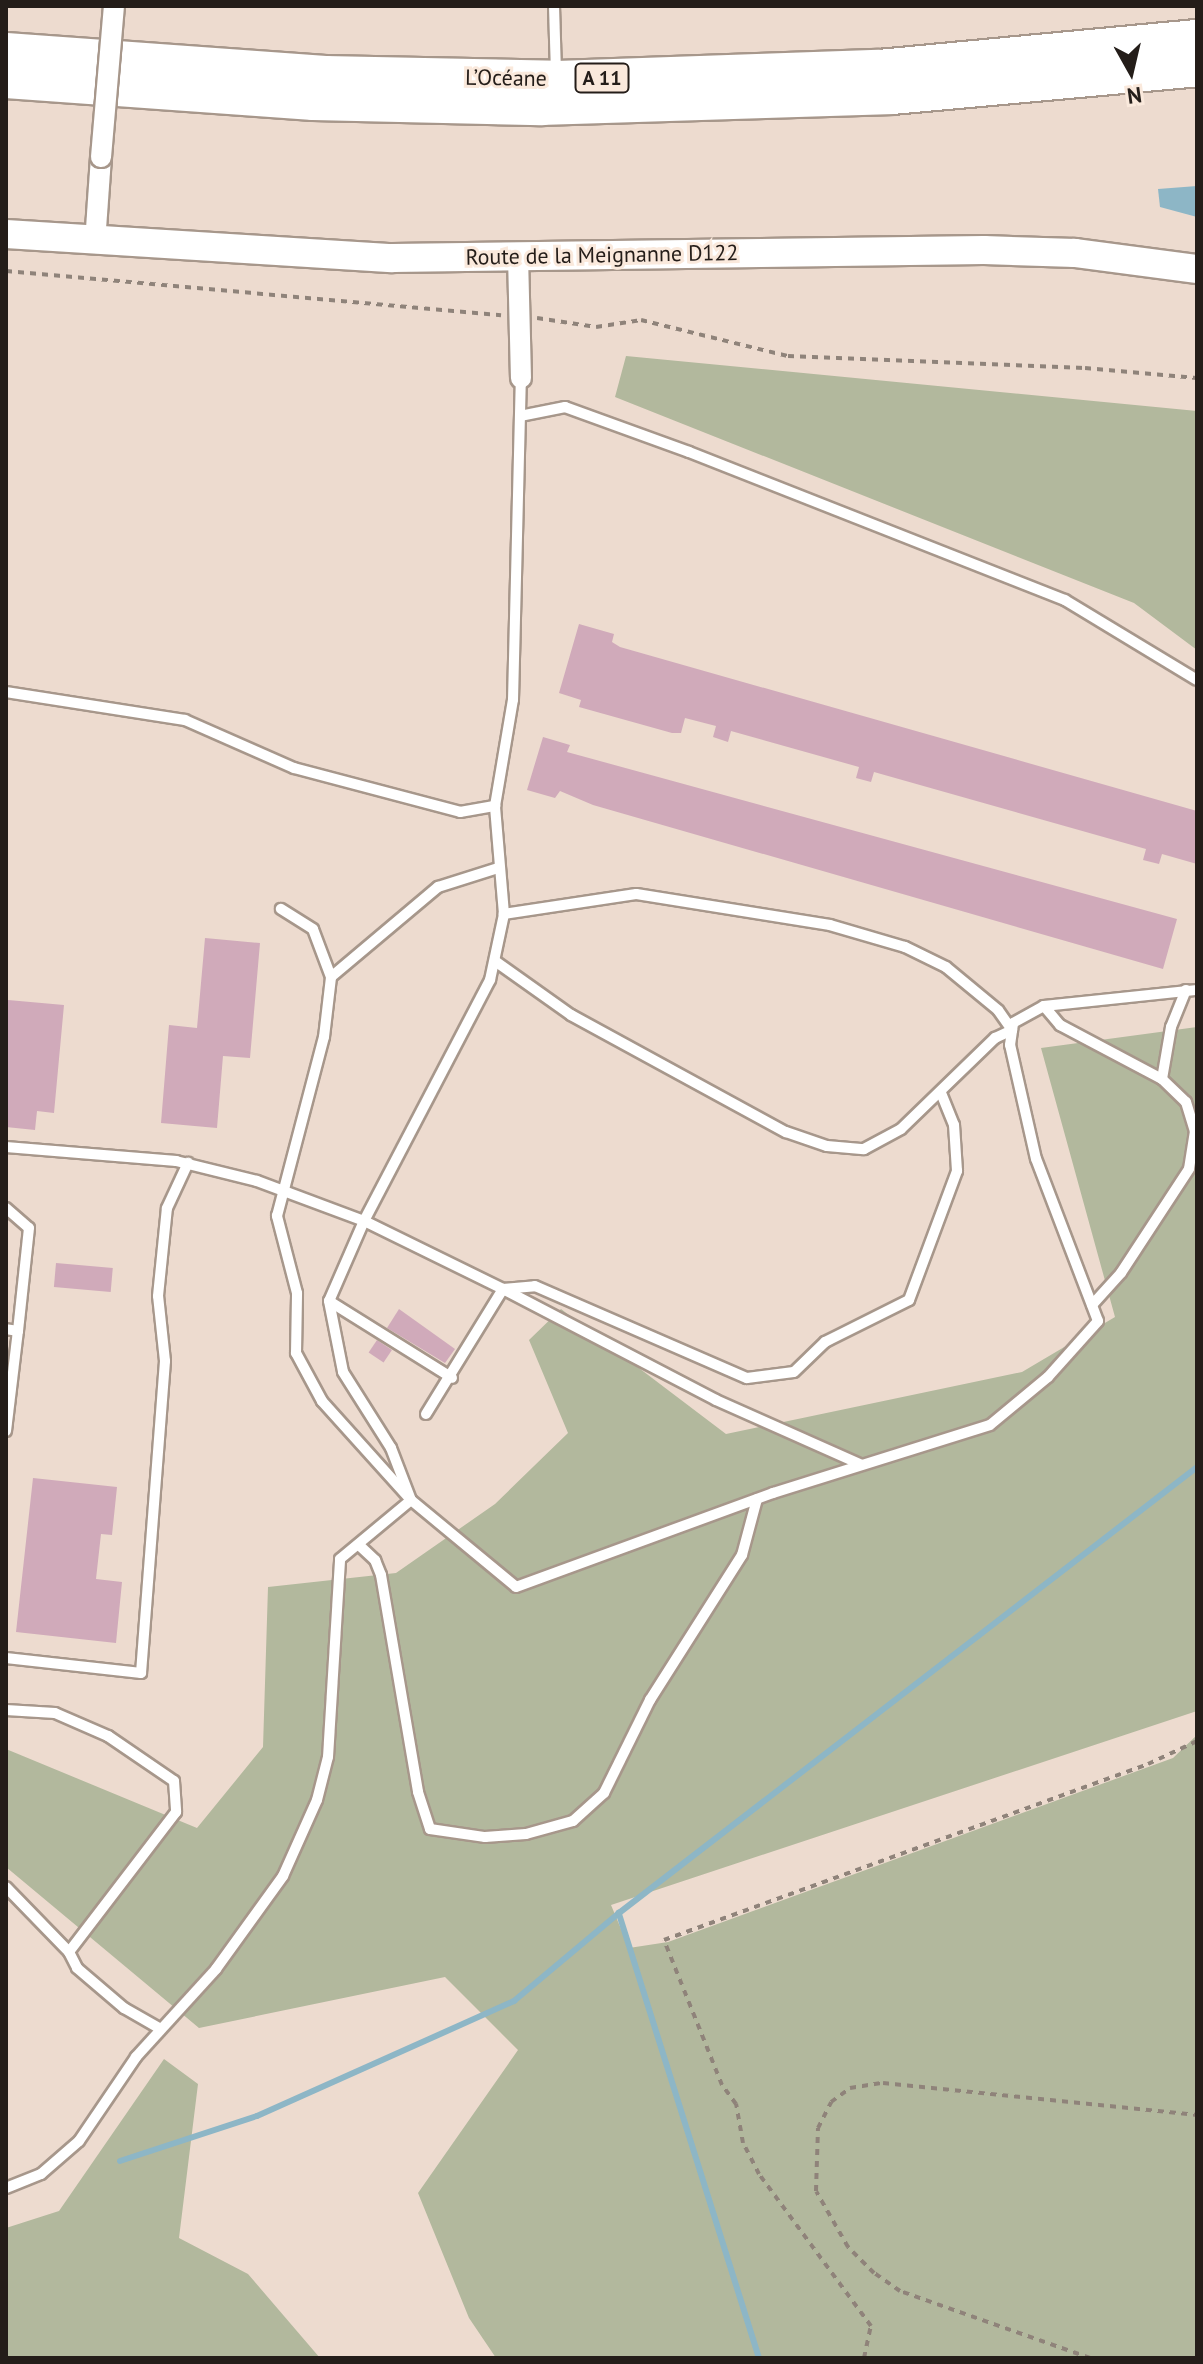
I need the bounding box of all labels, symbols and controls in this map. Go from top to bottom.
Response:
north arrow [1091,32,1171,112]
road number: A 11 [574,62,630,94]
street label: L’Océane [465,64,547,92]
text: N [1125,81,1143,111]
street label: Route de la Meignanne D122 [465,239,739,271]

